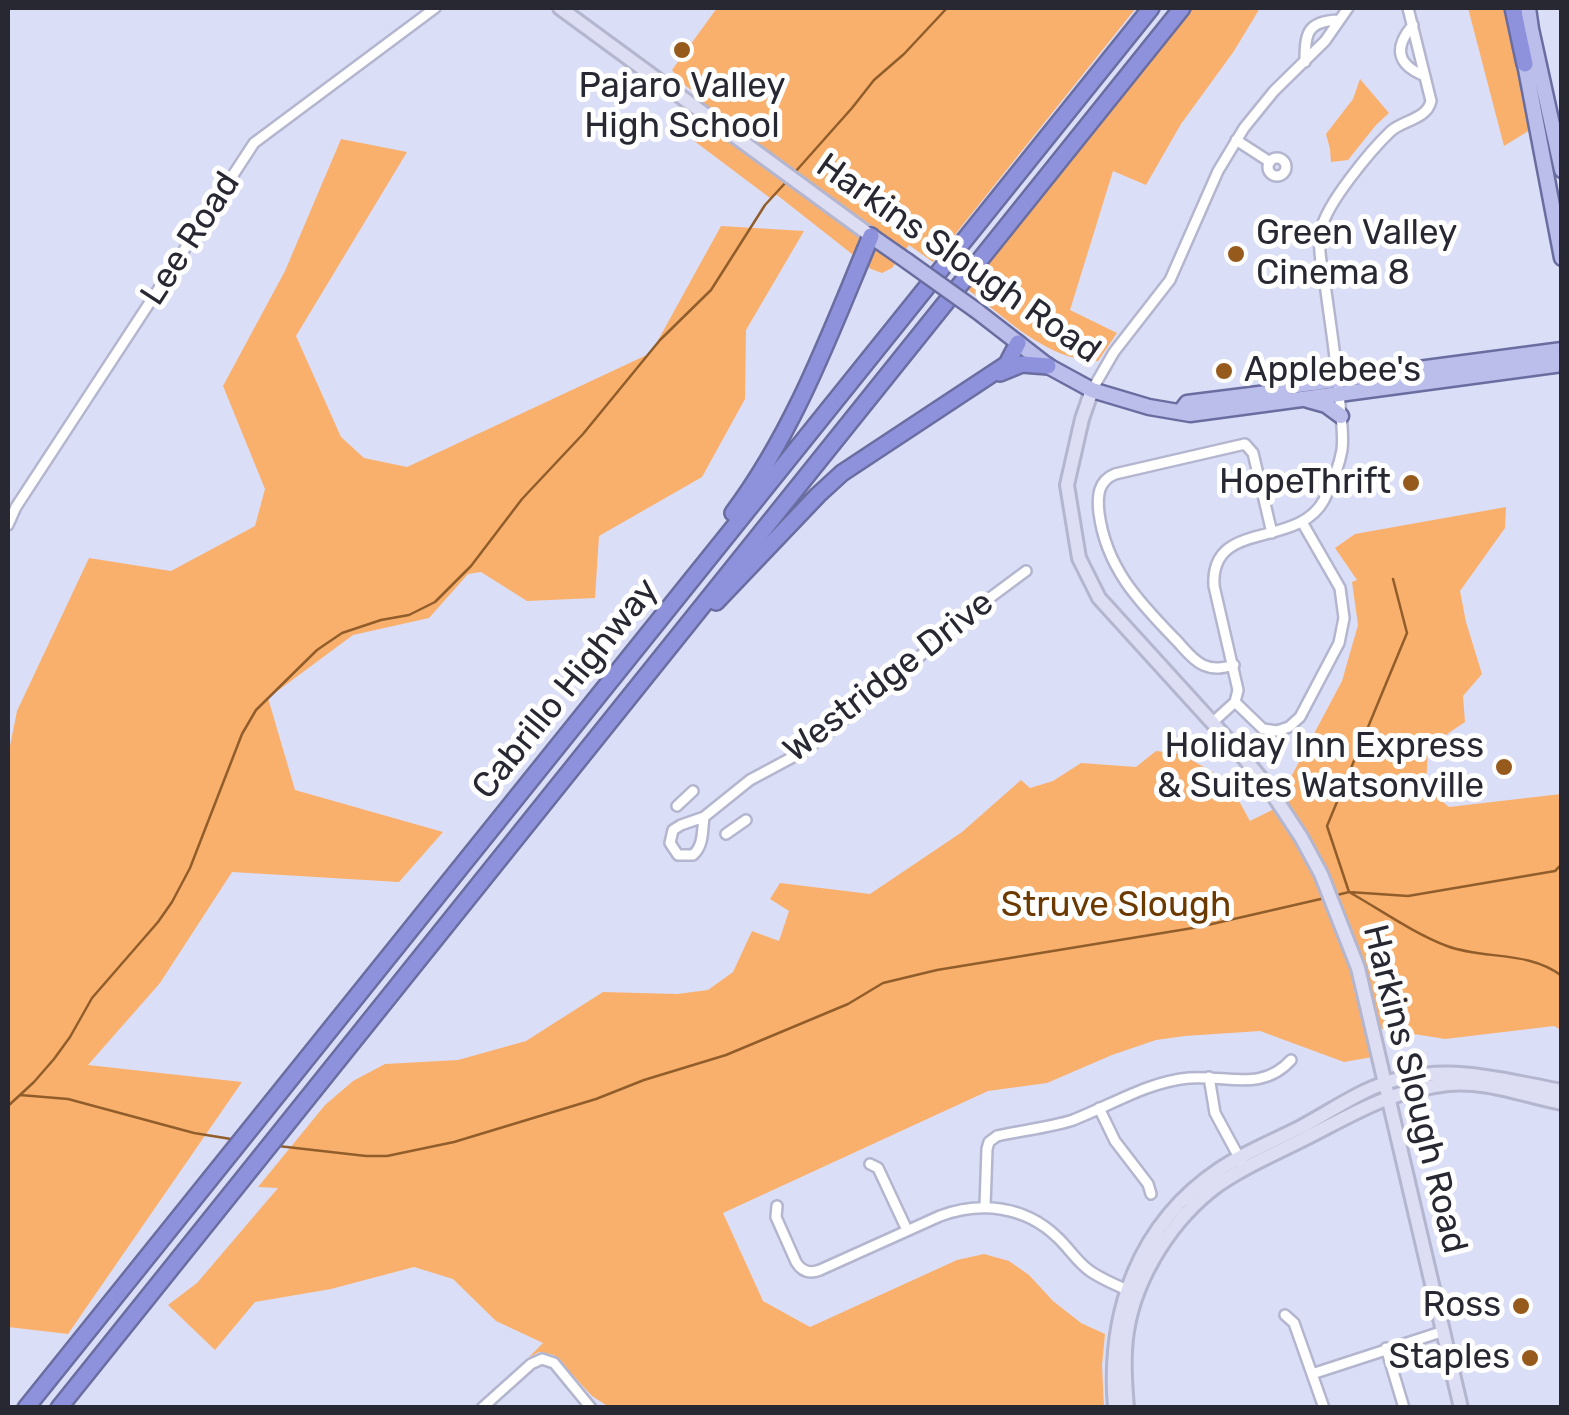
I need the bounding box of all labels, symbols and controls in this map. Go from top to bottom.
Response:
marker: Pajaro Valley High School [671,39,693,61]
place label: Pajaro Valley High School [578,66,786,148]
street label: Harkins Slough Road [808,145,1108,373]
street label: Lee Road [133,165,249,313]
place label: Green Valley Cinema 8 [1256,213,1457,295]
marker: Green Valley Cinema 8 [1225,243,1247,265]
place label: Applebee's [1244,350,1421,392]
marker: Applebee's [1213,360,1235,382]
place label: HopeThrift [1219,462,1391,504]
marker: HopeThrift [1400,472,1422,494]
street label: Cabrillo Highway [464,570,668,808]
street label: Westridge Drive [776,582,1002,772]
place label: Holiday Inn Express & Suites Watsonville [1157,726,1484,808]
marker: Holiday Inn Express & Suites Watsonville [1493,756,1515,778]
park label: Struve Slough [1001,885,1231,927]
street label: Harkins Slough Road [1353,920,1475,1258]
place label: Ross [1423,1285,1501,1327]
marker: Ross [1510,1295,1532,1317]
place label: Staples [1388,1337,1510,1379]
marker: Staples [1519,1347,1541,1369]

